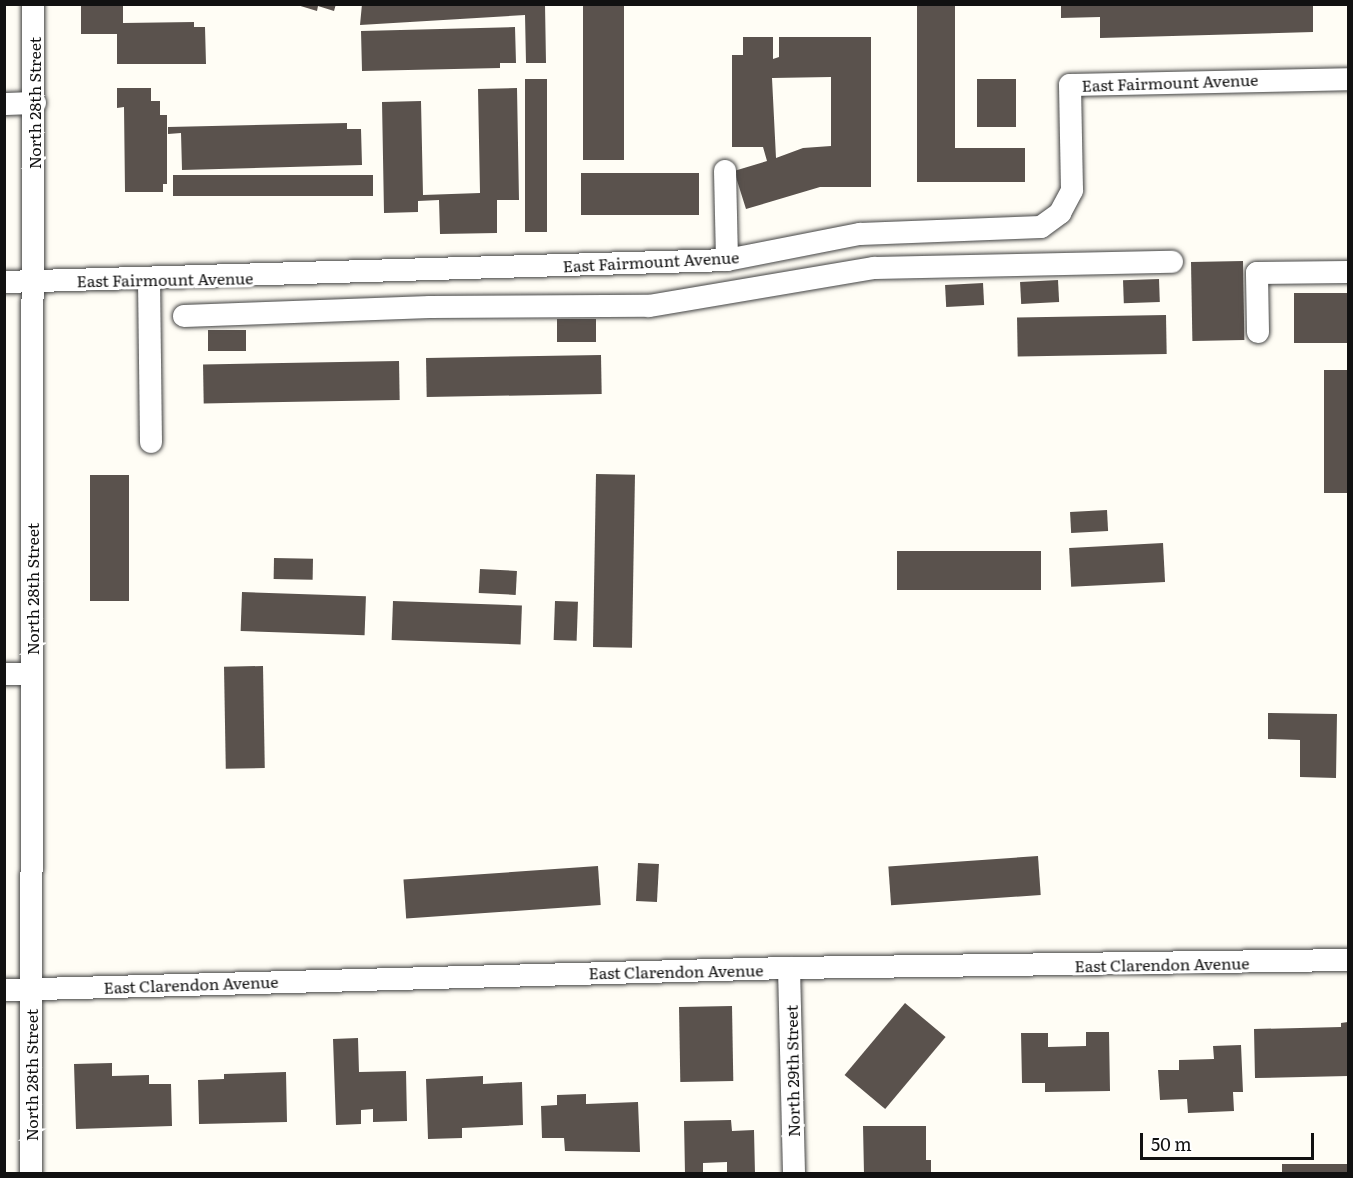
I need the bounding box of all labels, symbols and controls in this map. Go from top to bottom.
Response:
street label: North 28th Street [24,37,44,169]
street label: East Fairmount Avenue [1081,69,1259,95]
street label: East Fairmount Avenue [562,247,740,275]
street label: East Fairmount Avenue [76,268,254,290]
street label: North 28th Street [22,523,42,655]
street label: East Clarendon Avenue [1074,953,1250,975]
street label: East Clarendon Avenue [588,960,764,982]
street label: East Clarendon Avenue [103,971,279,997]
street label: North 29th Street [781,1005,803,1137]
street label: North 28th Street [21,1009,41,1141]
scale bar [1143,1121,1317,1159]
text: 50 m [1151,1130,1192,1157]

